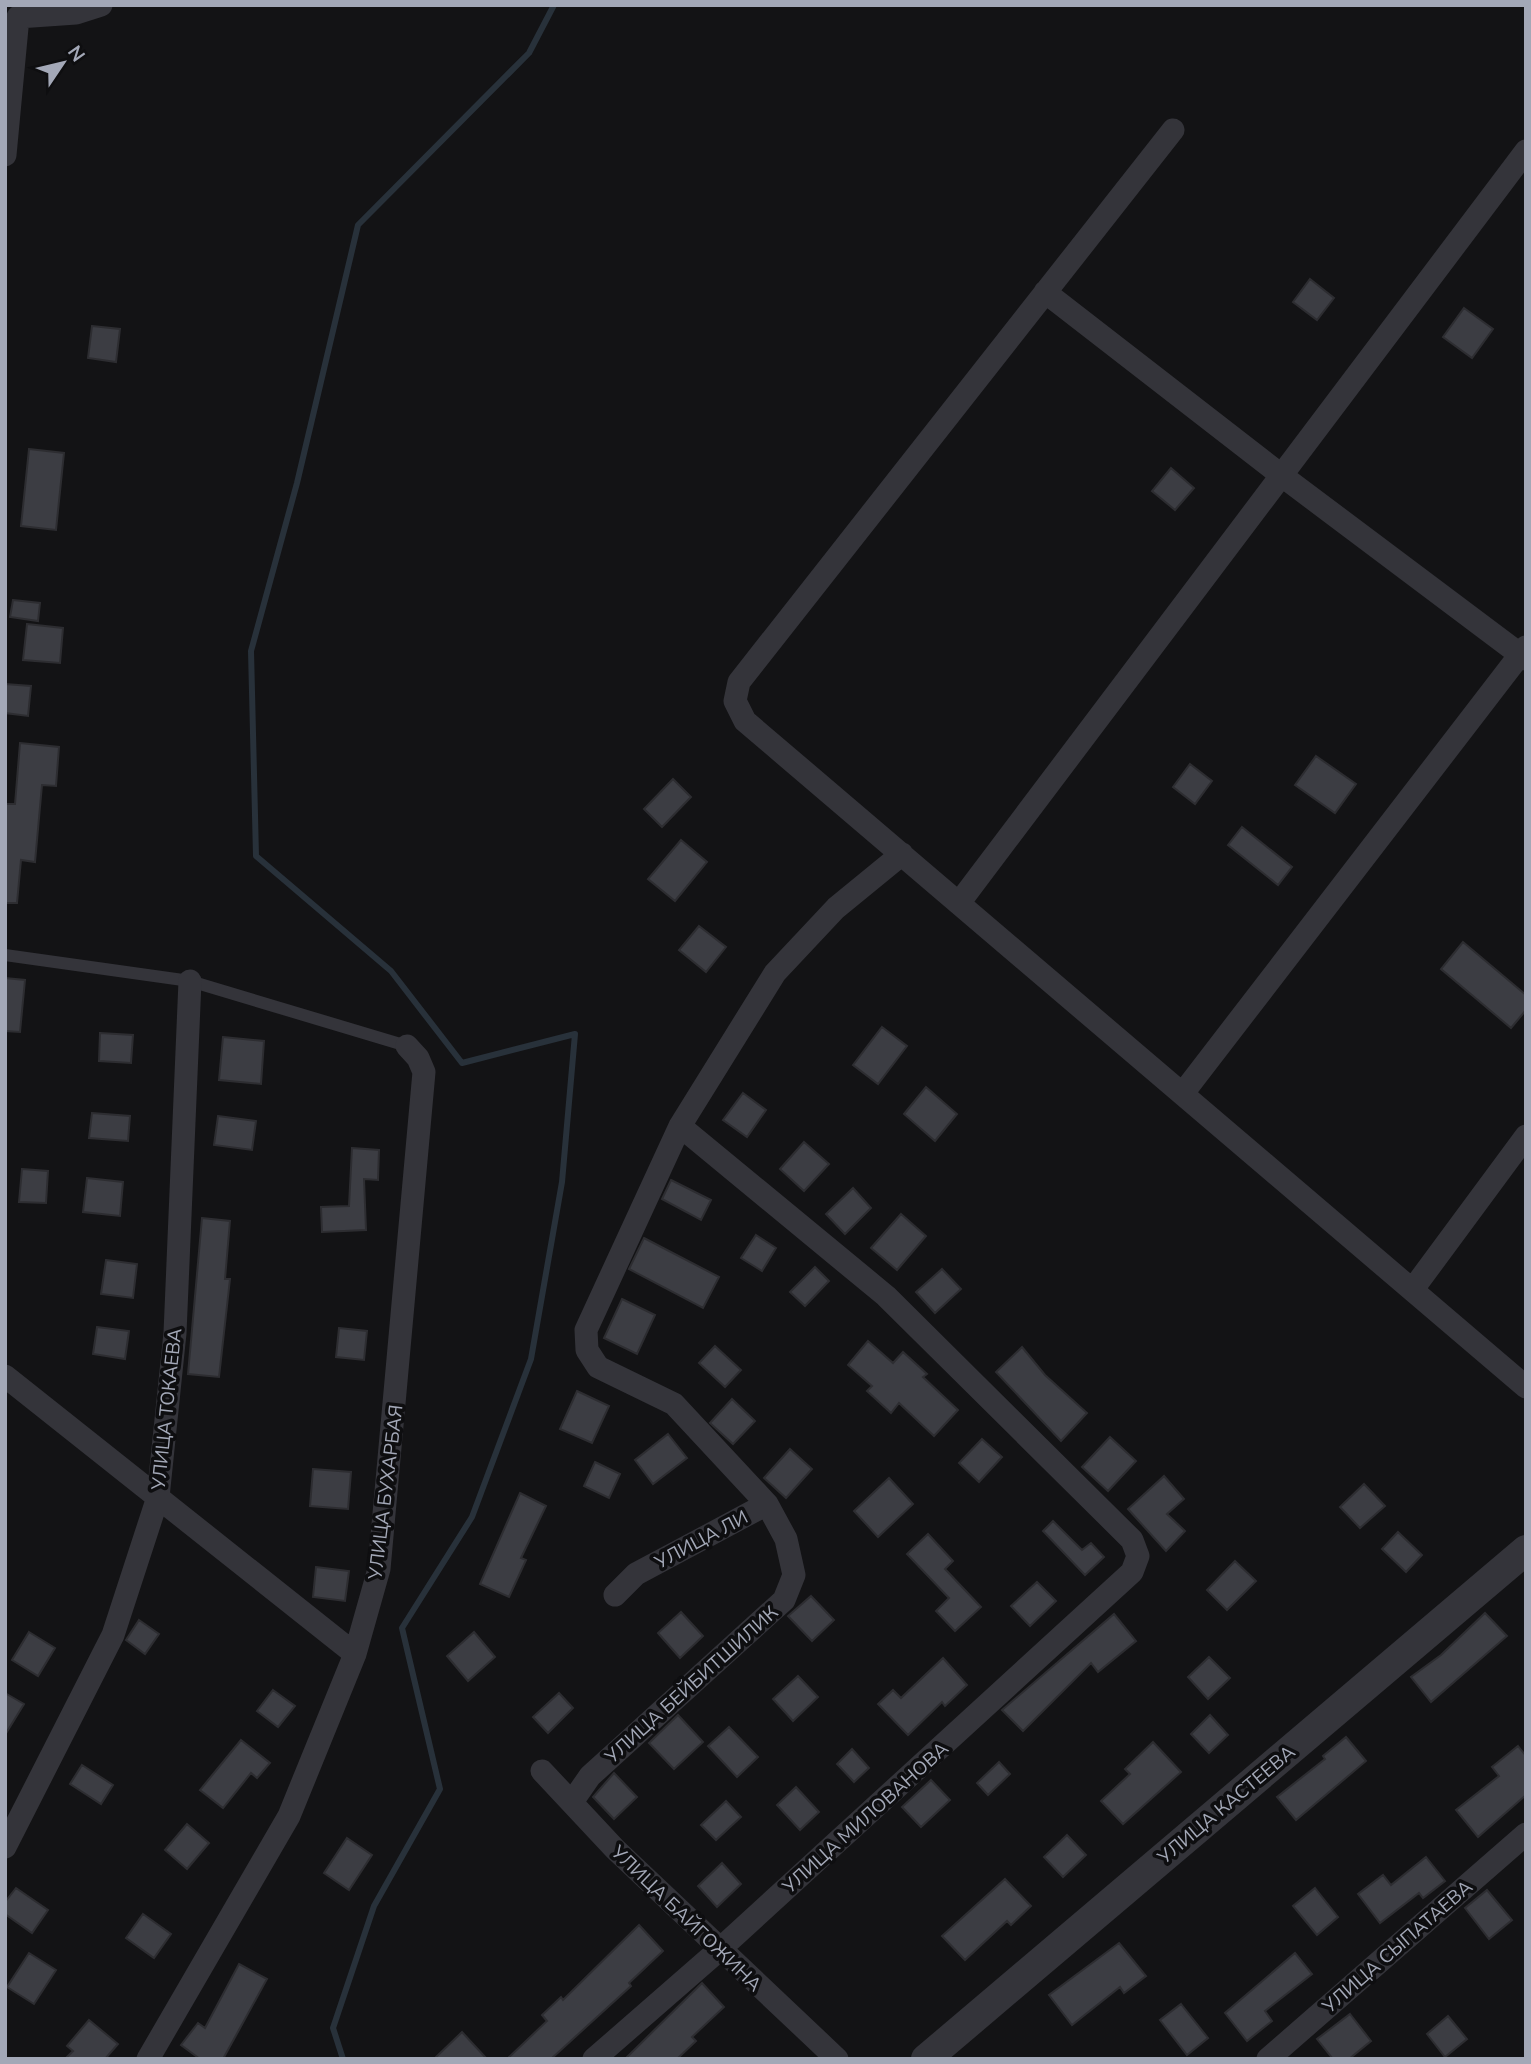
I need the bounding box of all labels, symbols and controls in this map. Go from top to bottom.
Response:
north arrow [28,28,98,98]
text: N [61,41,91,67]
street label: УЛИЦА ТОКАЕВА [145,1327,188,1492]
street label: УЛИЦА БУХАРБАЯ [362,1403,410,1582]
street label: УЛИЦА ЛИ [649,1504,753,1576]
street label: УЛИЦА БЕЙБИТШИЛИК [599,1600,784,1770]
street label: УЛИЦА МИЛОВАНОВА [776,1736,954,1900]
street label: УЛИЦА КАСТЕЕВА [1152,1739,1301,1871]
street label: УЛИЦА БАЙГОЖИНА [605,1839,767,1998]
street label: УЛИЦА СЫПАТАЕВА [1316,1874,1478,2020]

